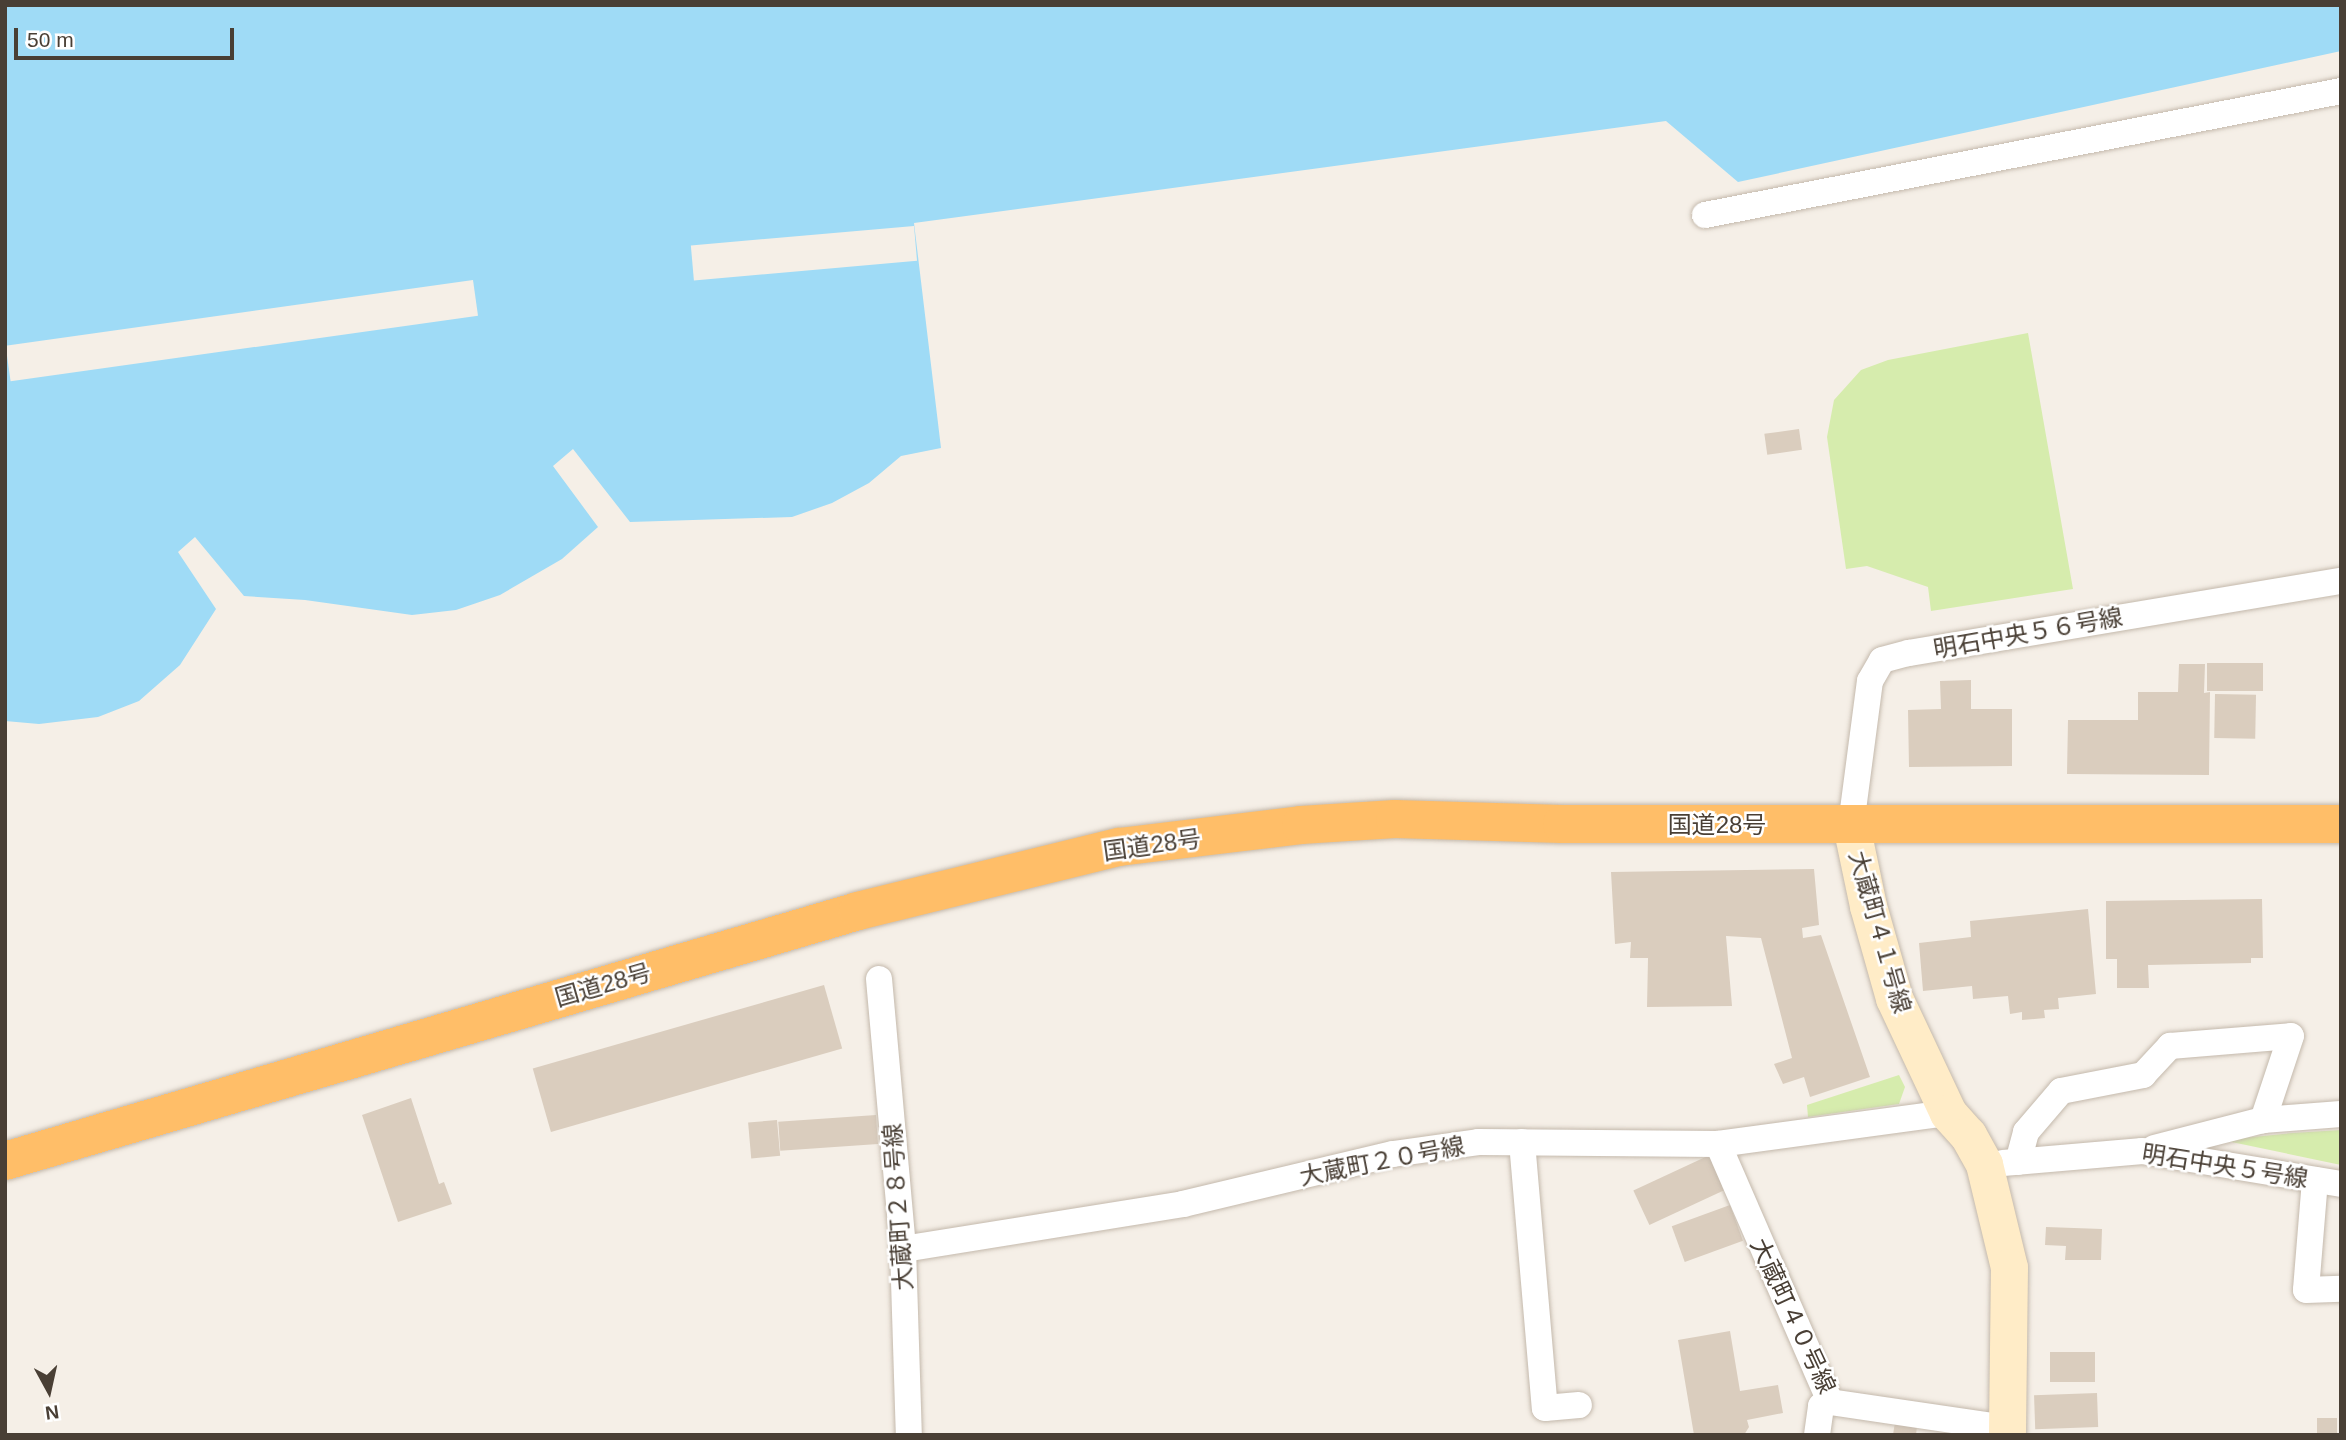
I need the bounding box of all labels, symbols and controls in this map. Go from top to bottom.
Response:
scale bar [18,14,238,58]
text: 50 m [27,28,74,51]
street label: 明石中央５６号線 [1931,602,2125,664]
street label: 国道28号 [1668,811,1766,839]
street label: 国道28号 [1101,824,1203,866]
street label: 大蔵町４１号線 [1843,847,1917,1017]
street label: 国道28号 [552,958,654,1012]
street label: 大蔵町２８号線 [878,1122,918,1292]
street label: 大蔵町２０号線 [1297,1131,1467,1191]
street label: 明石中央５号線 [2140,1139,2310,1193]
street label: 大蔵町４０号線 [1744,1234,1842,1398]
north arrow [14,1356,84,1426]
text: N [44,1401,60,1424]

